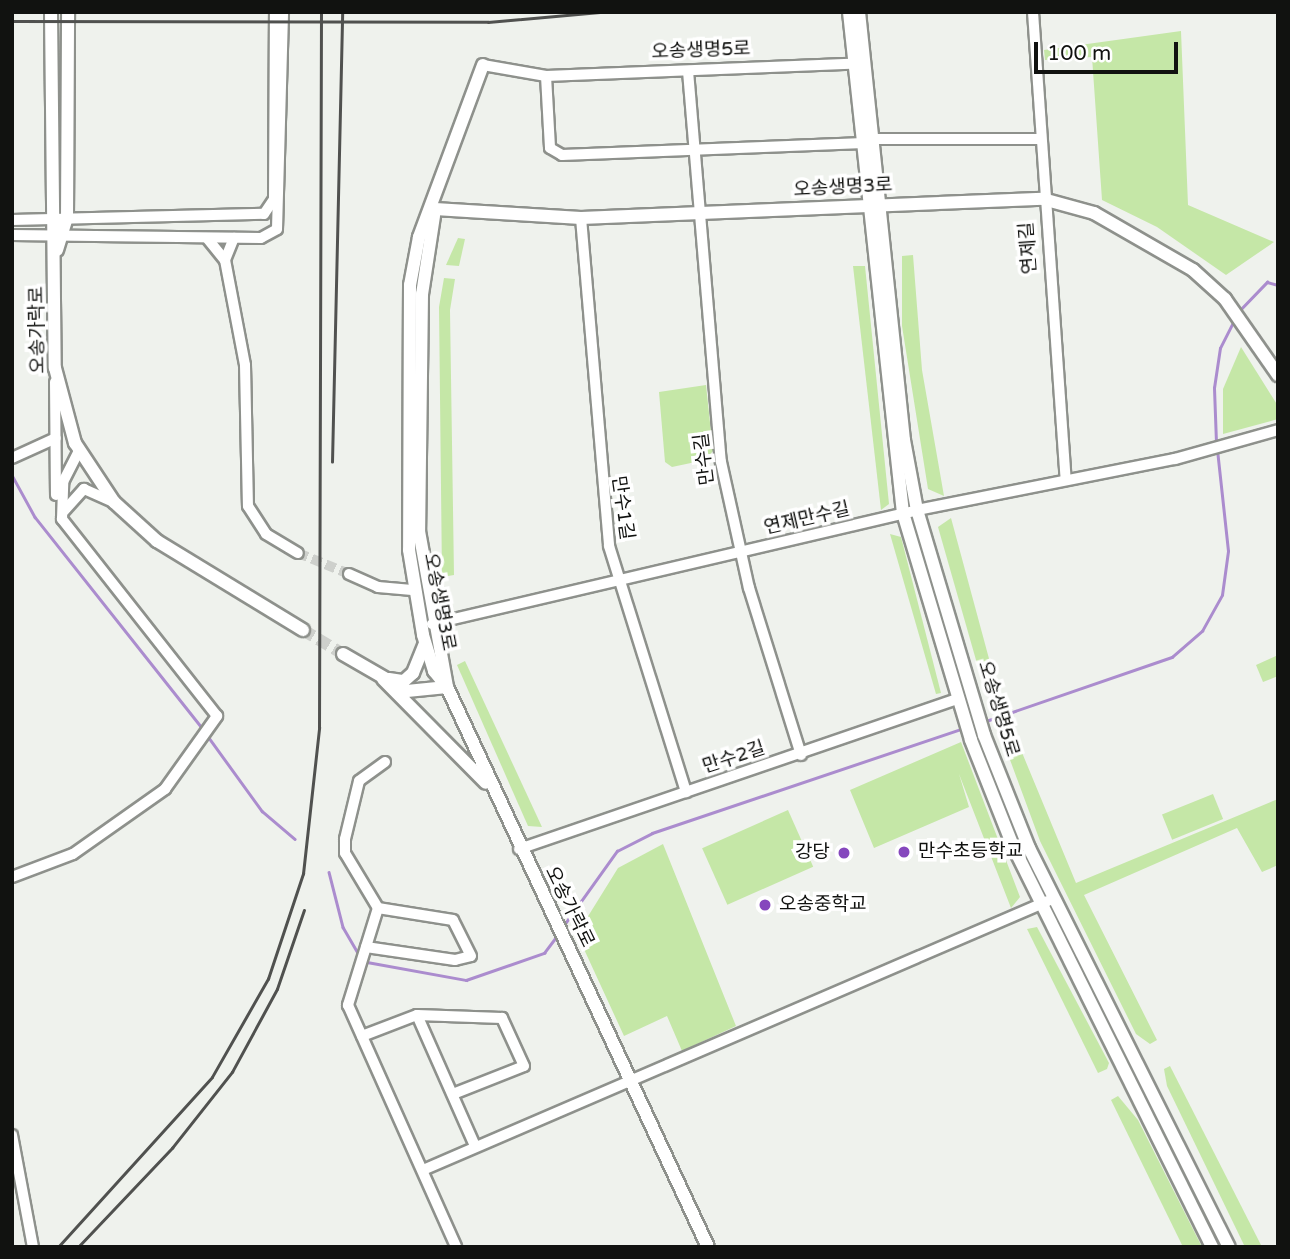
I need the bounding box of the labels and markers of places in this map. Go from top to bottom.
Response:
place label: 만수초등학교 [918,841,1023,863]
place label: 강당 [795,842,830,864]
marker: 만수초등학교 [896,844,912,860]
marker: 강당 [836,845,852,861]
place label: 오송중학교 [779,894,866,916]
marker: 오송중학교 [757,897,773,913]

